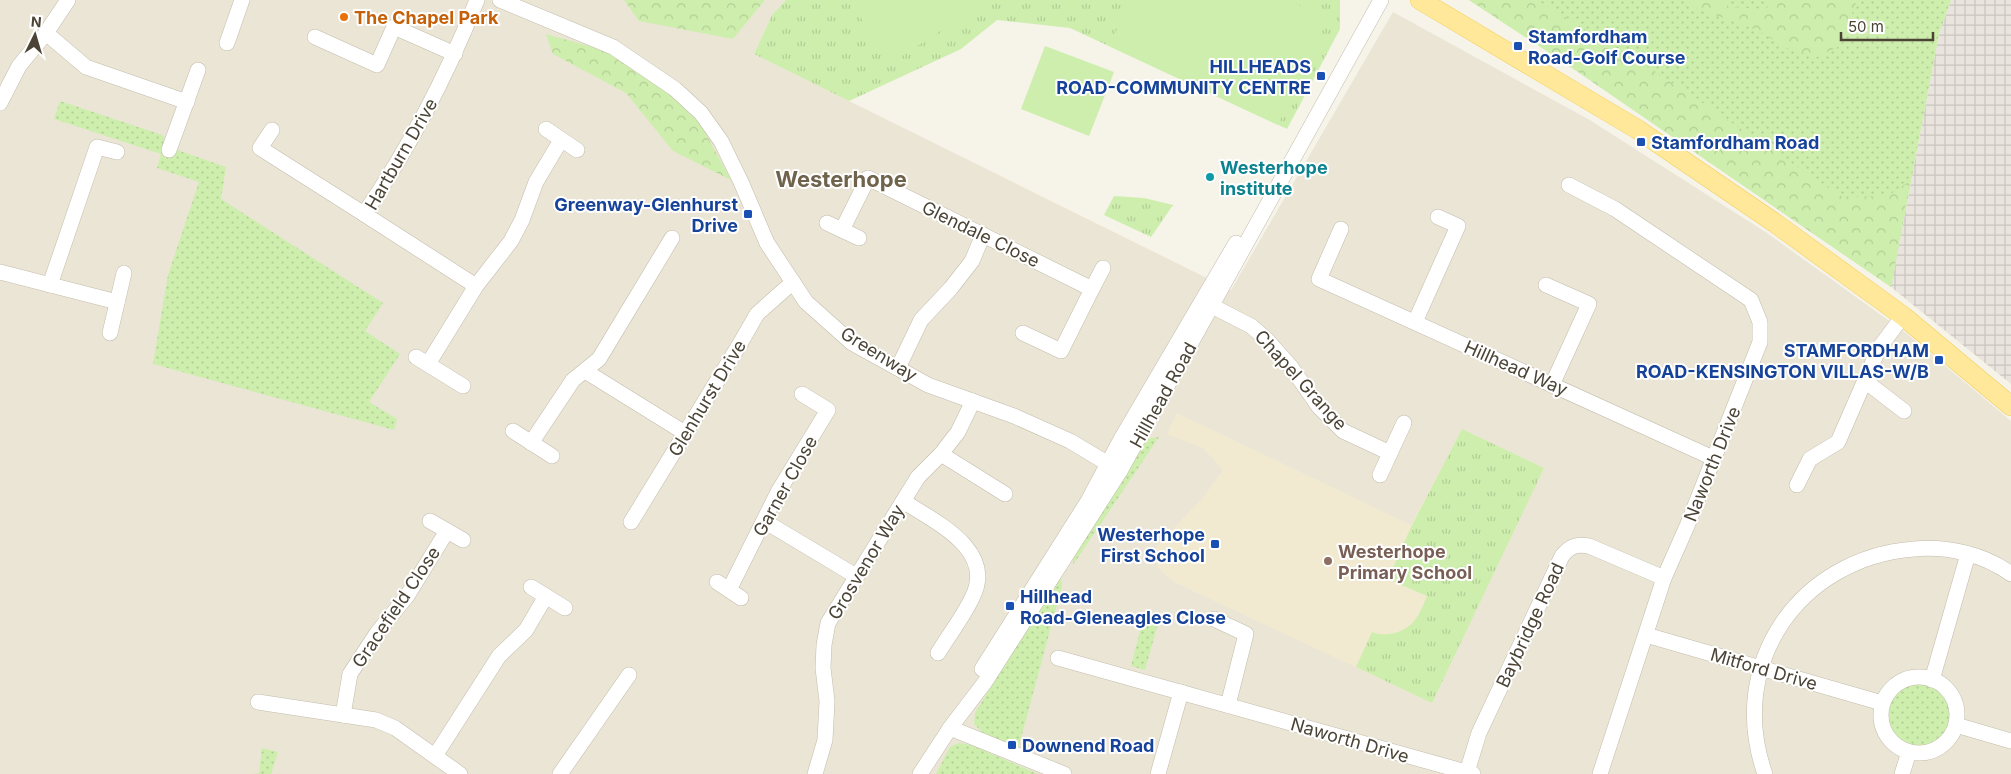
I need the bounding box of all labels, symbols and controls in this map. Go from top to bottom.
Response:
place label: The Chapel Park [354,7,499,28]
north arrow [10,10,60,60]
scale bar [1841,10,1934,42]
marker: The Chapel Park [338,11,350,23]
text: N [30,13,42,30]
text: 50 m [1848,17,1884,36]
place label: Stamfordham Road-Golf Course [1528,26,1686,68]
marker: Stamfordham Road-Golf Course [1512,40,1524,52]
place label: HILLHEADS ROAD-COMMUNITY CENTRE [1056,56,1311,98]
marker: HILLHEADS ROAD-COMMUNITY CENTRE [1315,70,1327,82]
street label: Hartburn Drive [361,94,441,214]
place label: Stamfordham Road [1651,132,1819,153]
marker: Stamfordham Road [1635,136,1647,148]
place label: Westerhope institute [1220,157,1328,199]
district label: Westerhope [775,166,907,192]
marker: Westerhope institute [1204,171,1216,183]
place label: Greenway-Glenhurst Drive [554,194,738,236]
street label: Glendale Close [919,196,1043,272]
marker: Greenway-Glenhurst Drive [742,208,754,220]
street label: Greenway [837,322,921,386]
street label: Chapel Grange [1251,326,1351,434]
street label: Glenhurst Drive [664,336,750,460]
street label: Hillhead Way [1461,336,1571,400]
street label: Hillhead Road [1125,339,1201,451]
place label: STAMFORDHAM ROAD-KENSINGTON VILLAS-W/B [1636,340,1929,382]
marker: STAMFORDHAM ROAD-KENSINGTON VILLAS-W/B [1933,354,1945,366]
street label: Naworth Drive [1679,403,1745,525]
street label: Garner Close [749,432,821,540]
street label: Grosvenor Way [823,501,909,623]
place label: Westerhope First School [1097,524,1205,566]
marker: Westerhope First School [1209,538,1221,550]
place label: Westerhope Primary School [1338,541,1472,583]
street label: Gracefield Close [348,543,444,671]
marker: Westerhope Primary School [1322,555,1334,567]
street label: Baybridge Road [1492,559,1568,691]
place label: Hillhead Road-Gleneagles Close [1020,586,1226,628]
marker: Hillhead Road-Gleneagles Close [1004,600,1016,612]
street label: Mitford Drive [1708,644,1820,694]
street label: Naworth Drive [1288,713,1412,767]
place label: Downend Road [1022,735,1154,756]
marker: Downend Road [1006,739,1018,751]

